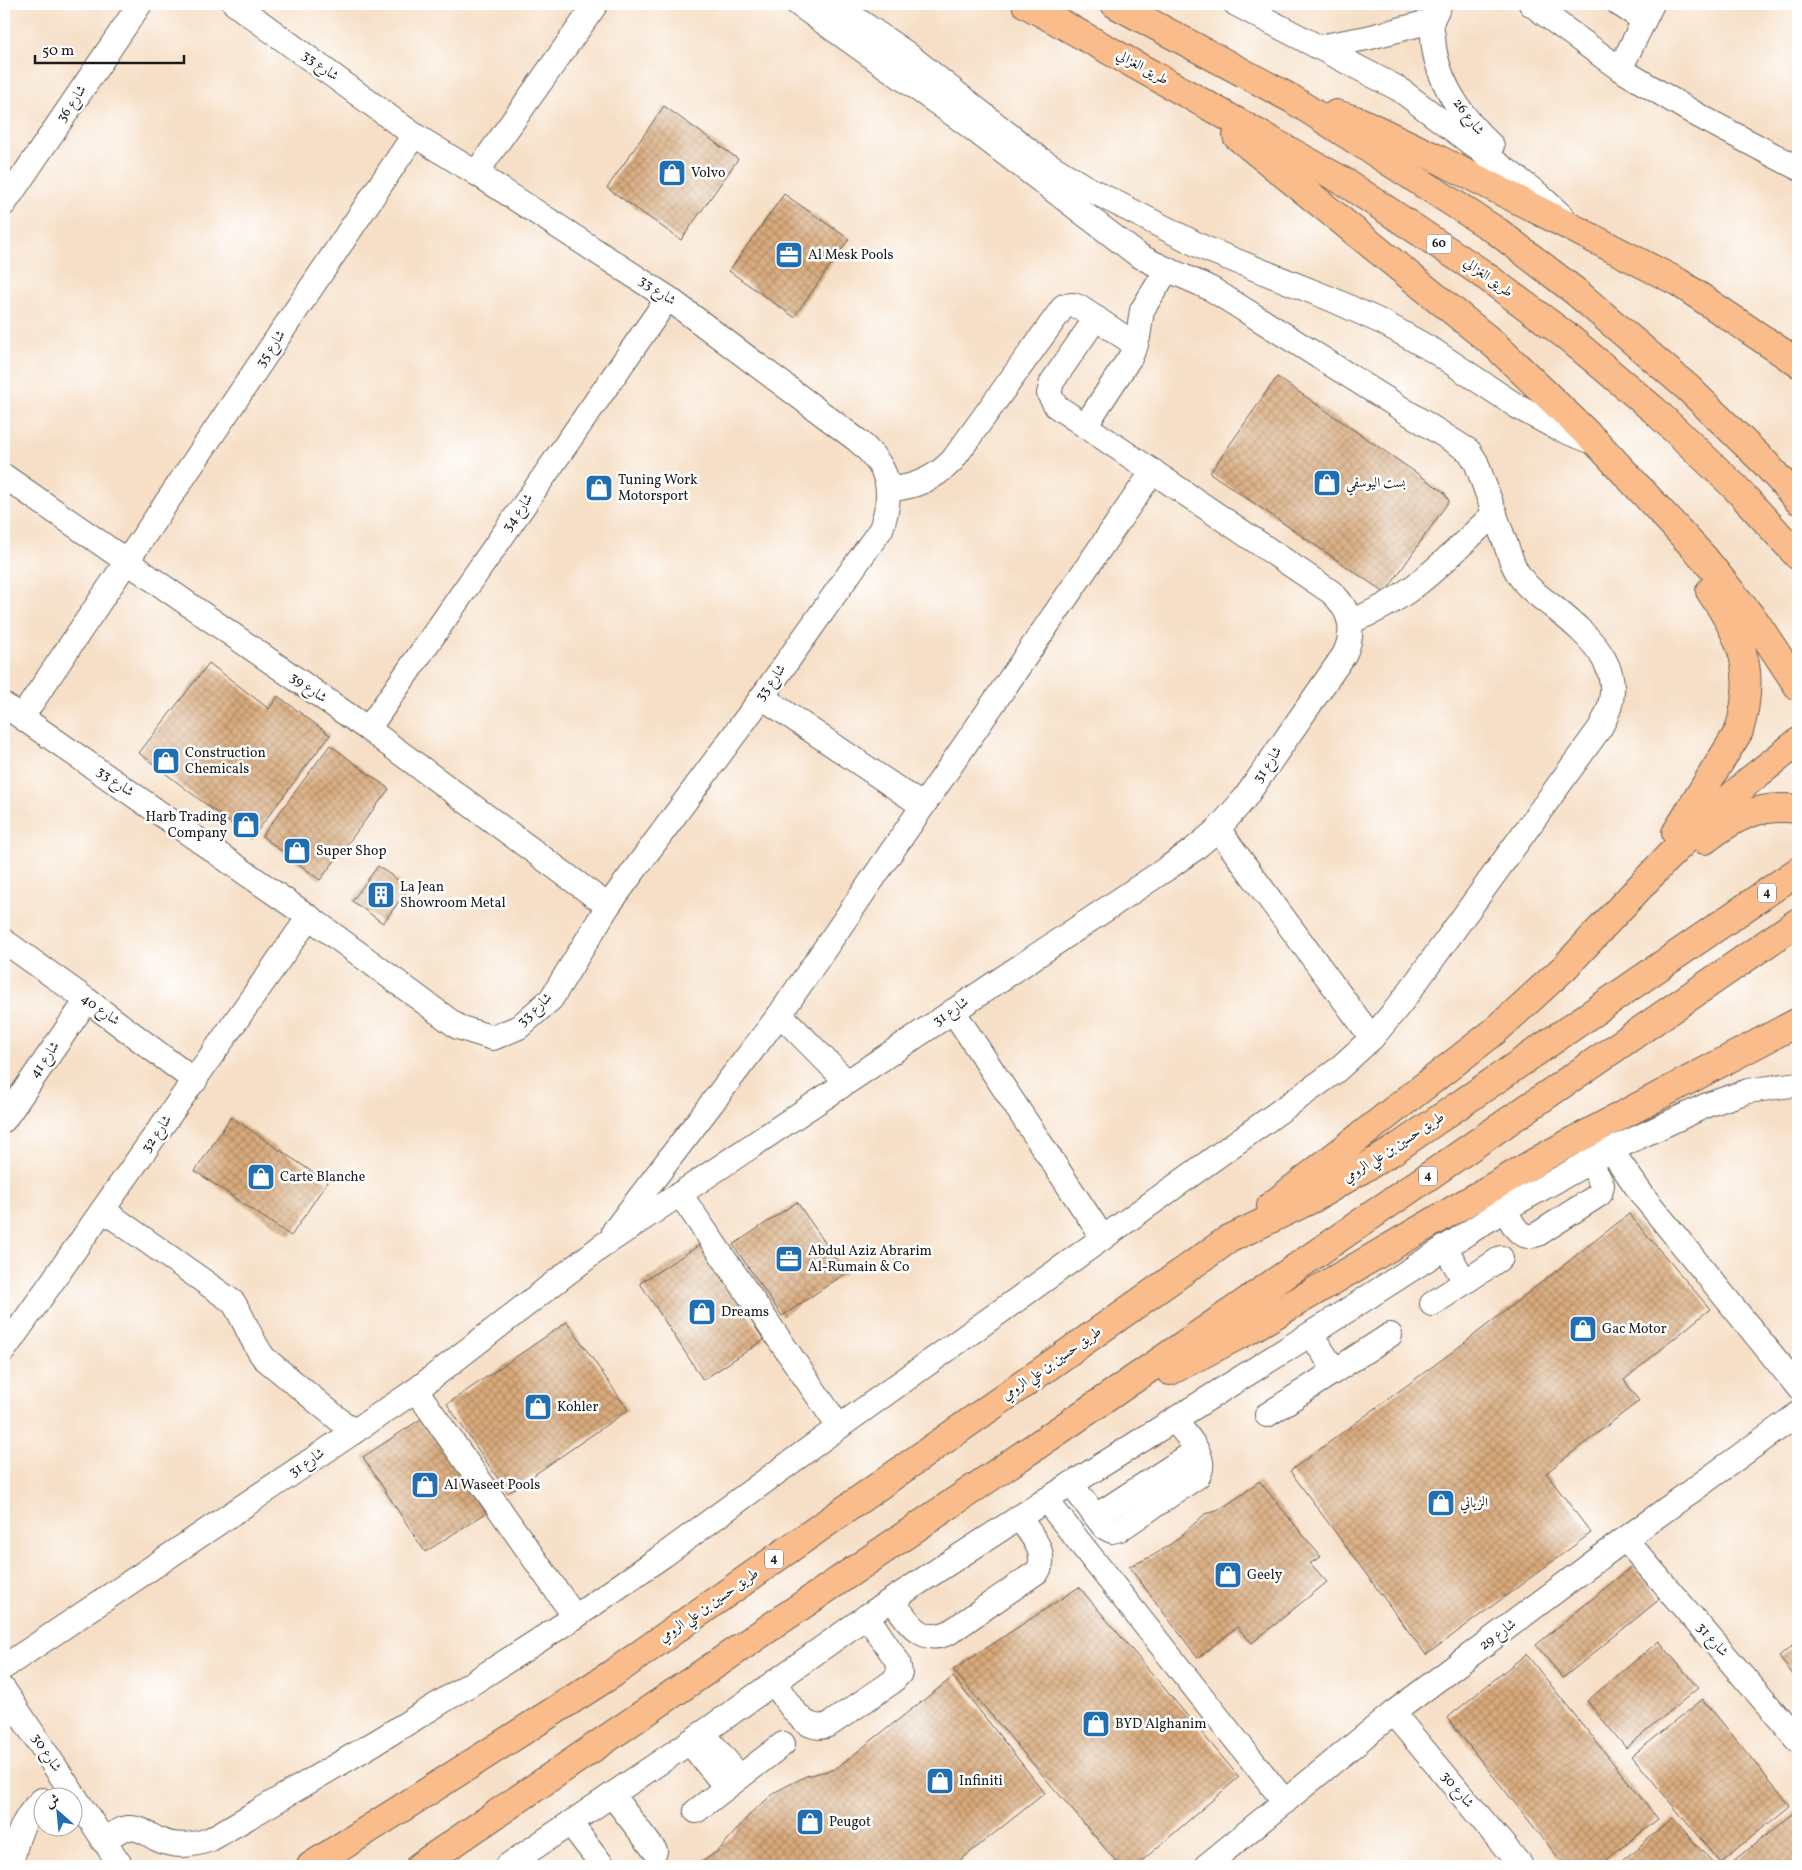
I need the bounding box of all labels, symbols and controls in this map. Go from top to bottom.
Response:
scale bar [35,32,184,64]
text: 50 m [42,41,74,62]
street label: شارع 33 [297,46,342,87]
street label: طريق الغزالي [1112,46,1172,91]
street label: شارع 36 [53,81,92,127]
street label: شارع 26 [1447,95,1488,140]
shop icon: Volvo [657,158,687,188]
place label: Volvo [691,164,725,183]
road number: 60 [1426,234,1452,253]
office icon: Al Mesk Pools [774,240,804,270]
place label: Al Mesk Pools [808,246,893,265]
street label: طريق الغزالي [1459,254,1517,303]
street label: شارع 33 [634,272,680,311]
street label: شارع 35 [252,327,291,372]
shop icon: بست اليوسفي [1312,468,1342,498]
place label: Tuning Work Motorsport [618,471,698,506]
shop icon: Tuning Work Motorsport [584,473,614,503]
place label: بست اليوسفي [1346,474,1405,496]
street label: شارع 34 [498,490,539,536]
street label: شارع 33 [751,661,792,706]
street label: شارع 39 [285,668,330,708]
street label: شارع 31 [1249,743,1288,787]
place label: Construction Chemicals [185,744,266,779]
shop icon: Construction Chemicals [151,746,181,776]
street label: شارع 33 [92,762,137,802]
place label: Harb Trading Company [145,808,227,843]
shop icon: Harb Trading Company [231,810,261,840]
shop icon: Super Shop [282,836,312,866]
place label: Super Shop [316,842,387,861]
place label: La Jean Showroom Metal [400,878,506,913]
building icon: La Jean Showroom Metal [366,880,396,910]
road number: 4 [1758,884,1776,902]
street label: شارع 40 [76,989,123,1031]
street label: شارع 33 [513,989,557,1032]
street label: شارع 31 [929,993,973,1032]
street label: شارع 41 [25,1038,65,1083]
street label: طريق حسين بن علي الرومي [1340,1108,1450,1190]
street label: 32 شارع [137,1111,178,1157]
shop icon: Carte Blanche [246,1162,276,1192]
road number: 4 [1419,1166,1437,1186]
place label: Carte Blanche [280,1168,366,1187]
place label: Abdul Aziz Abrarim Al-Rumain & Co [808,1242,932,1277]
office icon: Abdul Aziz Abrarim Al-Rumain & Co [774,1244,804,1274]
shop icon: Dreams [687,1297,717,1327]
place label: Dreams [721,1303,769,1322]
shop icon: Gac Motor [1568,1314,1598,1344]
place label: Gac Motor [1602,1320,1667,1339]
street label: طريق حسين بن علي الرومي [998,1322,1107,1407]
shop icon: Kohler [523,1392,553,1422]
place label: Kohler [557,1398,598,1417]
street label: شارع 31 [285,1444,329,1483]
shop icon: Al Waseet Pools [410,1470,440,1500]
place label: Al Waseet Pools [444,1476,540,1495]
shop icon: الزياني [1426,1488,1456,1518]
place label: الزياني [1460,1494,1488,1514]
road number: 4 [765,1550,783,1568]
shop icon: Geely [1213,1560,1243,1590]
street label: طريق حسين بن علي الرومي [655,1564,764,1649]
place label: Geely [1247,1566,1283,1585]
street label: شارع 29 [1476,1615,1521,1656]
street label: شارع 31 [1691,1619,1732,1662]
shop icon: BYD Alghanim [1081,1709,1111,1739]
place label: BYD Alghanim [1115,1715,1207,1734]
street label: شارع 30 [26,1730,66,1777]
shop icon: Infiniti [925,1766,955,1796]
street label: شارع 30 [1435,1768,1478,1813]
place label: Infiniti [959,1772,1003,1791]
north arrow [32,1788,82,1838]
text: ش [42,1790,63,1813]
shop icon: Peugot [795,1807,825,1837]
place label: Peugot [829,1813,871,1832]

